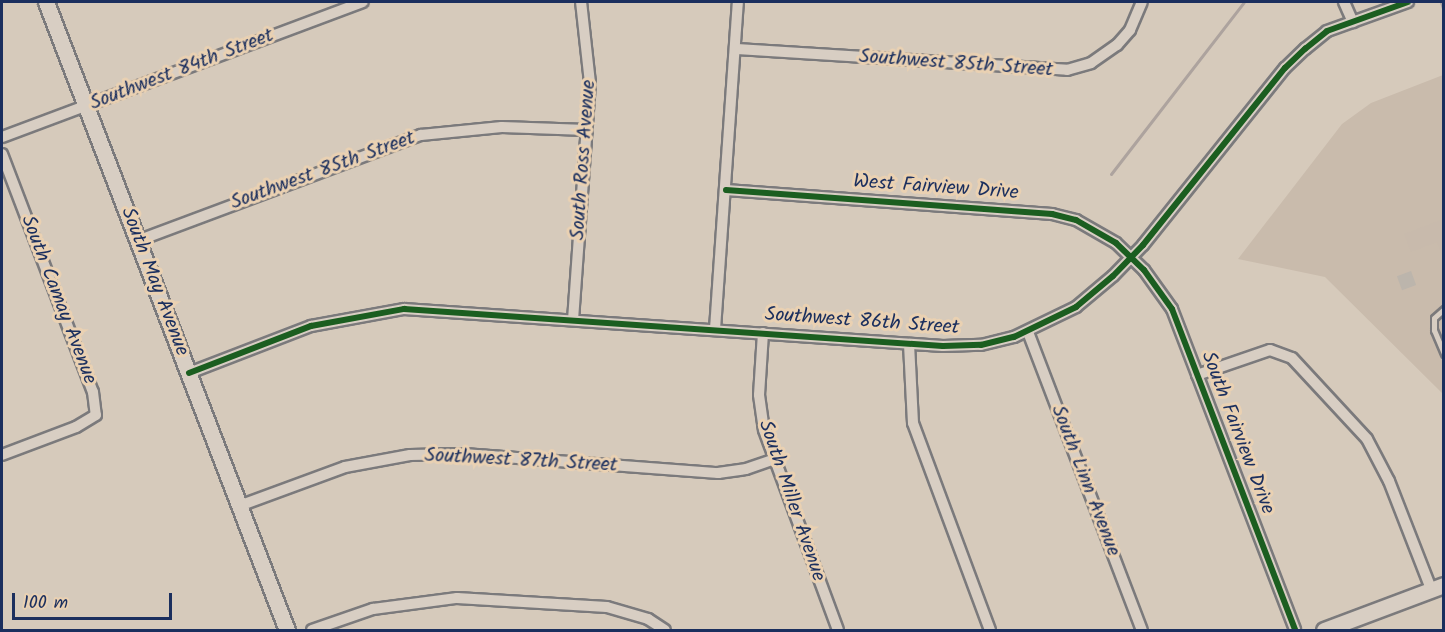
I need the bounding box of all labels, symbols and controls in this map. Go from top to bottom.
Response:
street label: Southwest 84th Street [87,24,277,116]
street label: Southwest 85th Street [858,45,1054,83]
street label: South Ross Avenue [566,79,602,241]
street label: Southwest 85th Street [228,126,418,216]
street label: West Fairview Drive [853,170,1019,206]
street label: South May Avenue [115,204,193,360]
street label: South Camay Avenue [15,212,101,388]
street label: Southwest 86th Street [764,303,960,341]
street label: South Fairview Drive [1195,348,1279,518]
street label: South Linn Avenue [1045,402,1125,560]
street label: South Miller Avenue [752,417,830,585]
street label: Southwest 87th Street [424,444,618,478]
scale bar [15,581,176,619]
text: 100 m [23,589,68,618]

